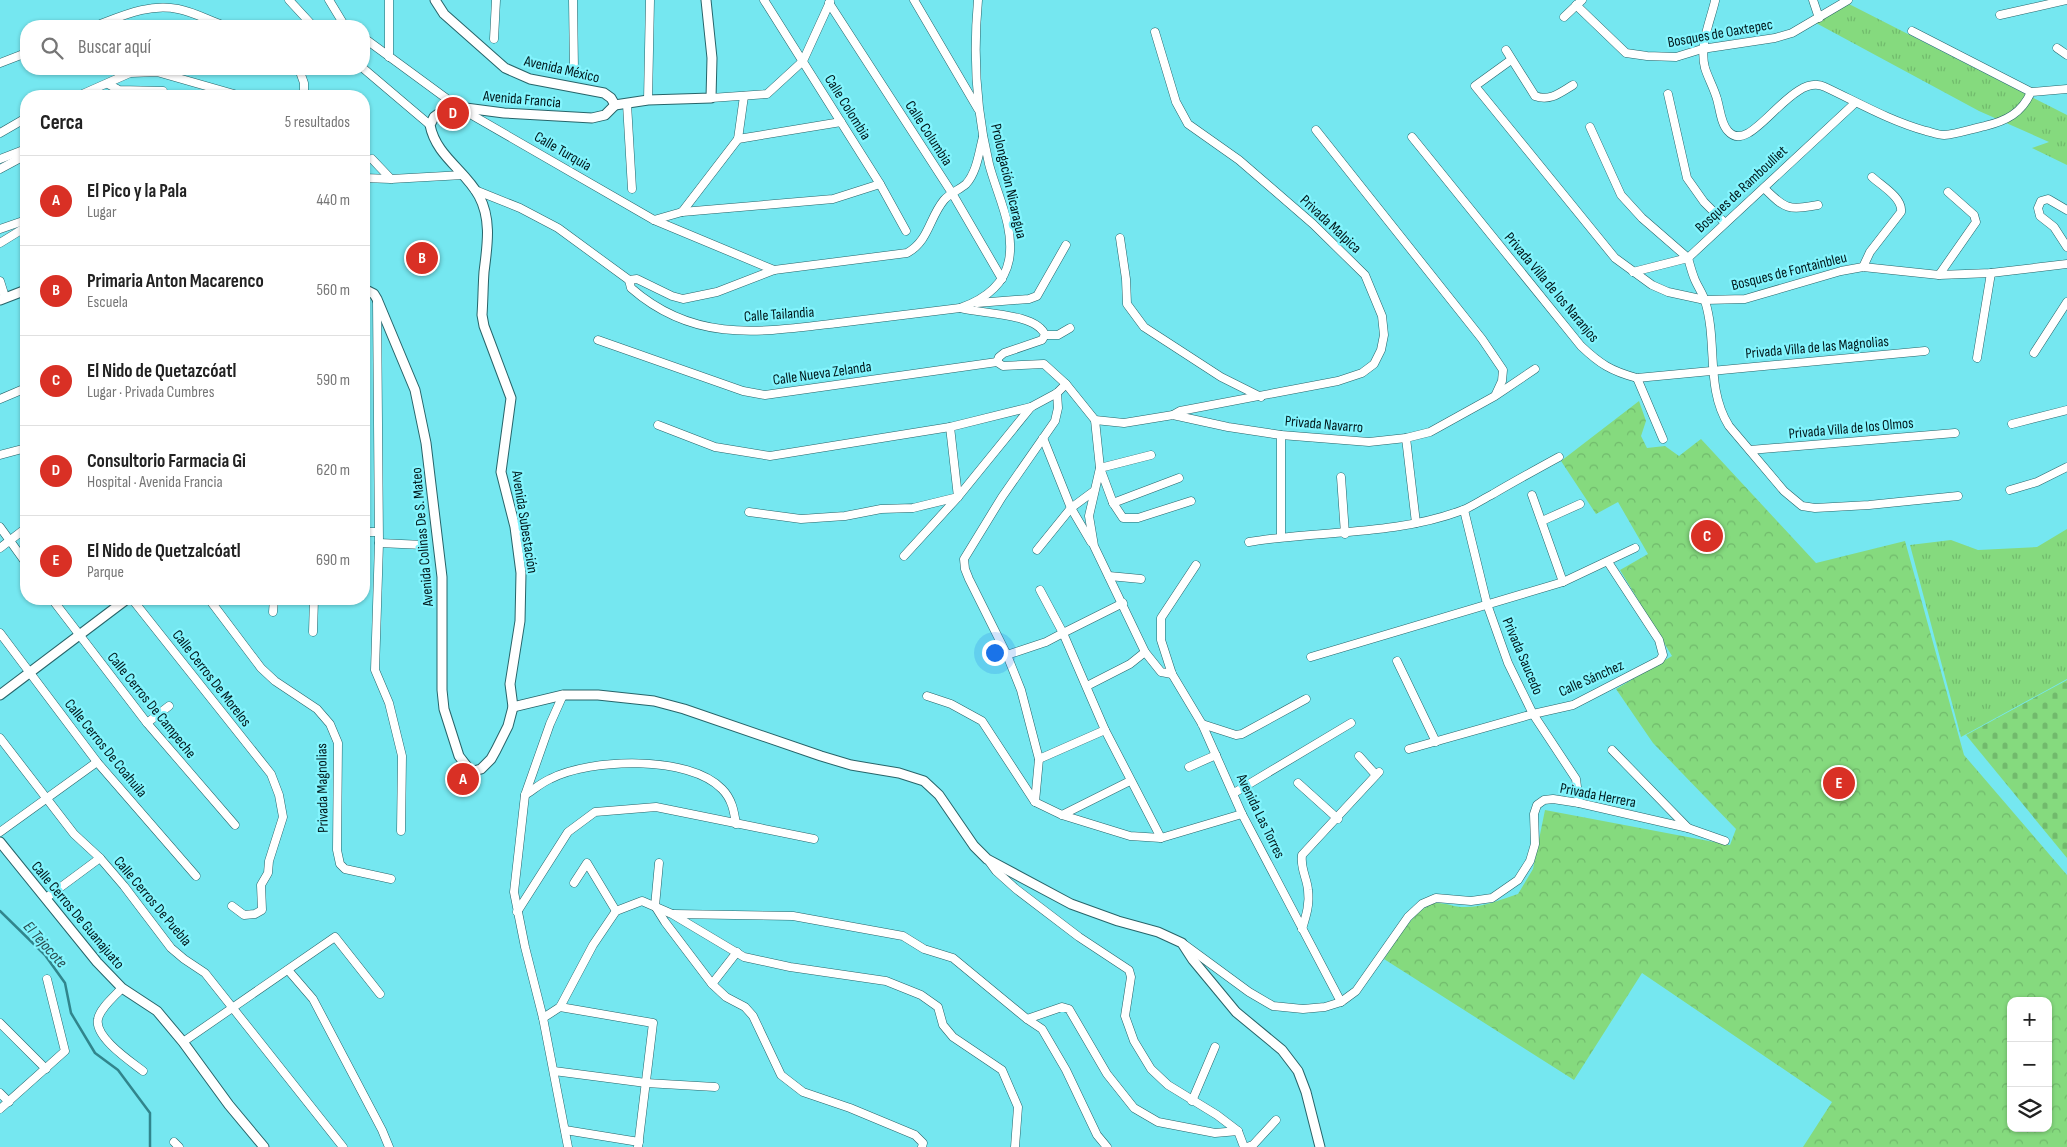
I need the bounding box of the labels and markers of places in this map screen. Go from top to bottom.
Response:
pin: D [437,94,469,132]
pin: B [406,239,438,277]
pin: C [1691,517,1723,555]
pin: A [447,760,479,798]
pin: E [1823,764,1855,802]

